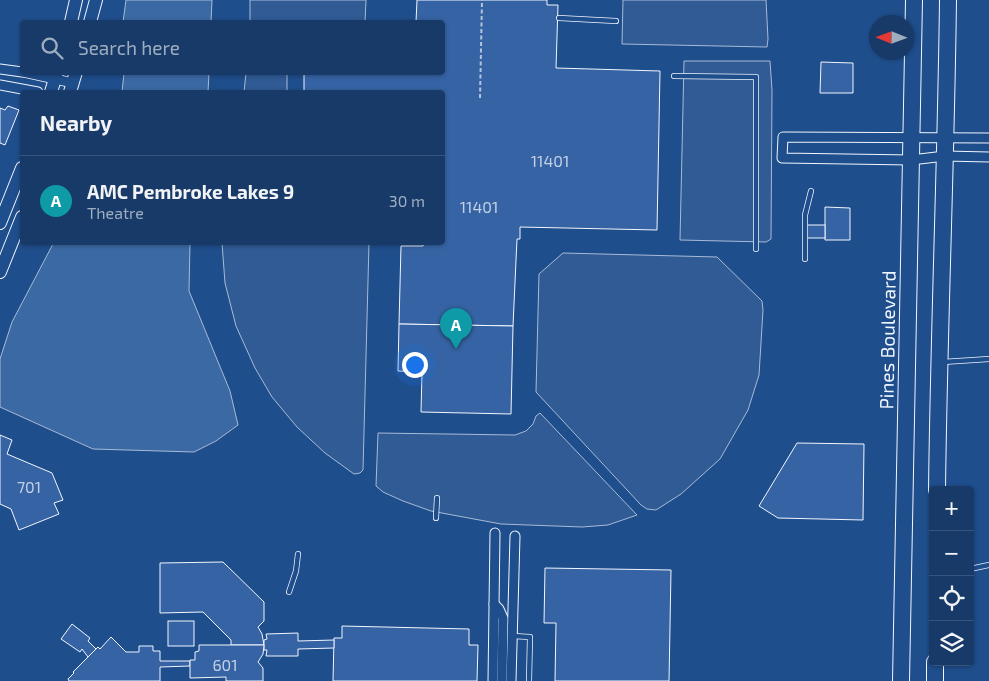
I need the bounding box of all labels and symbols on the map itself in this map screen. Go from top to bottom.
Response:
north arrow [869,15,914,60]
house number: 11401 [531,151,569,170]
house number: 11401 [460,197,498,216]
street label: Pines Boulevard [874,270,900,410]
pin: A [440,308,472,349]
your location [402,352,428,378]
house number: 701 [17,477,41,496]
house number: 601 [212,655,238,674]

